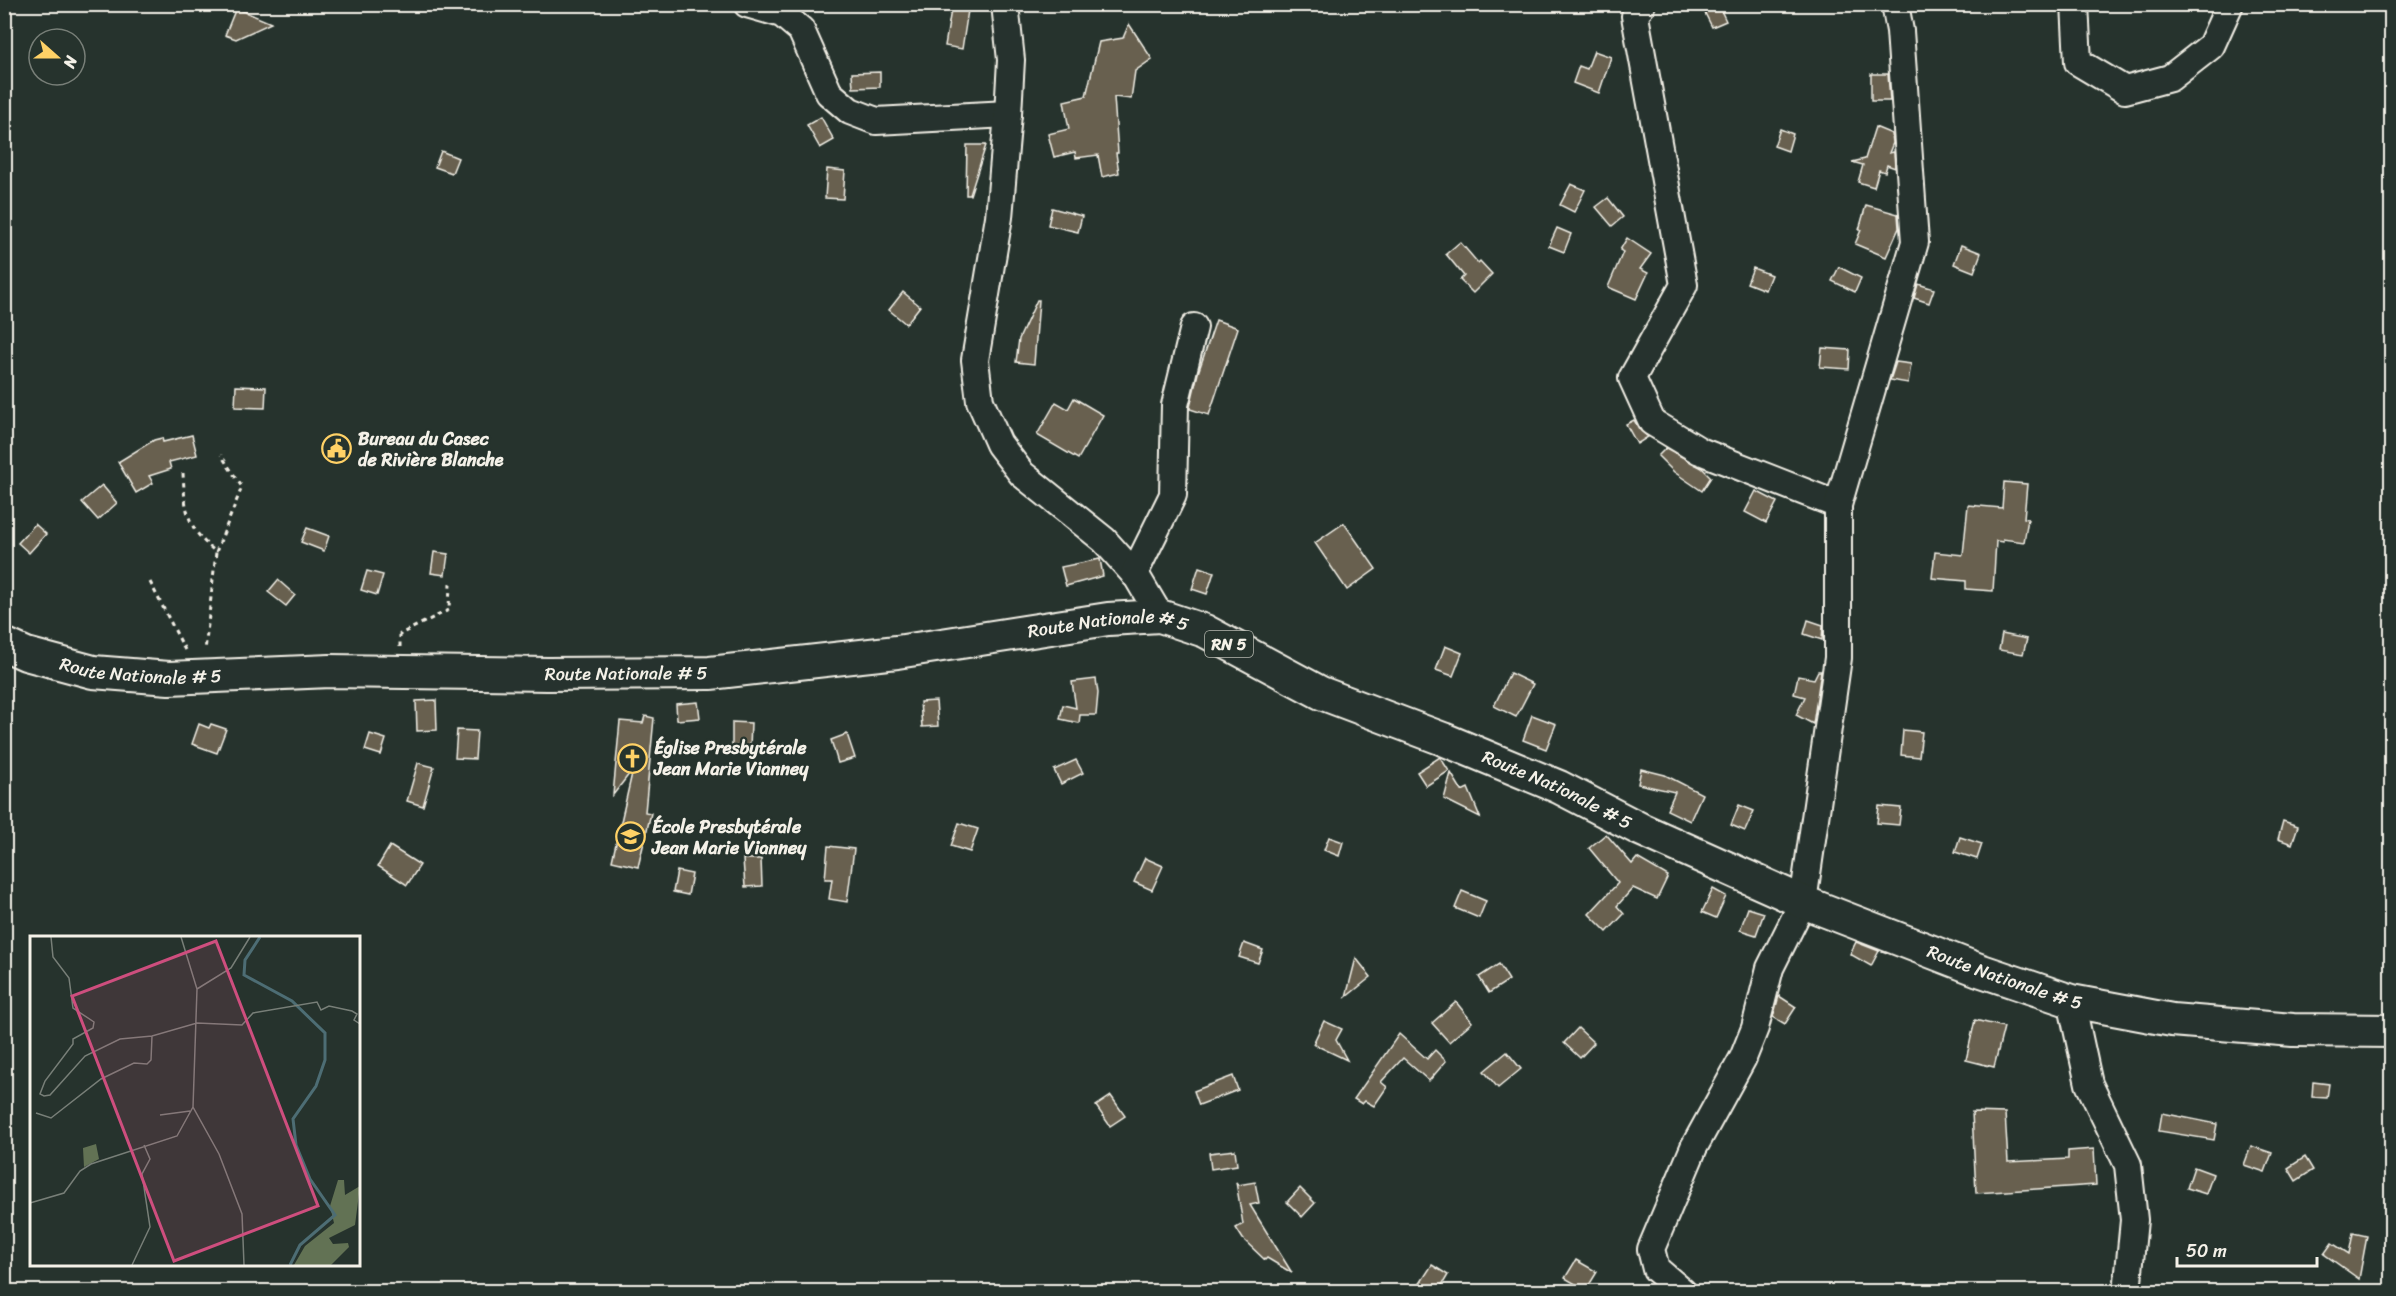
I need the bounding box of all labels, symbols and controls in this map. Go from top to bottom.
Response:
north arrow [27,27,87,87]
text: N [55,51,86,73]
place label: Bureau du Casec de Rivière Blanche [358,423,504,476]
public building icon: Bureau du Casec de Rivière Blanche [321,433,353,465]
street label: Route Nationale # 5 [1025,600,1193,647]
road number: RN 5 [1205,631,1253,657]
street label: Route Nationale # 5 [56,648,222,694]
street label: Route Nationale # 5 [545,657,708,690]
place label: Église Presbytérale Jean Marie Vianney [653,732,809,785]
street label: Route Nationale # 5 [1477,741,1638,838]
church icon: Église Presbytérale Jean Marie Vianney [617,742,649,774]
place label: École Presbytérale Jean Marie Vianney [651,811,807,864]
school or university icon: École Presbytérale Jean Marie Vianney [615,821,647,853]
street label: Route Nationale # 5 [1922,935,2085,1019]
inset map [30,936,360,1266]
scale bar [2177,1230,2316,1268]
text: 50 m [2186,1235,2227,1267]

